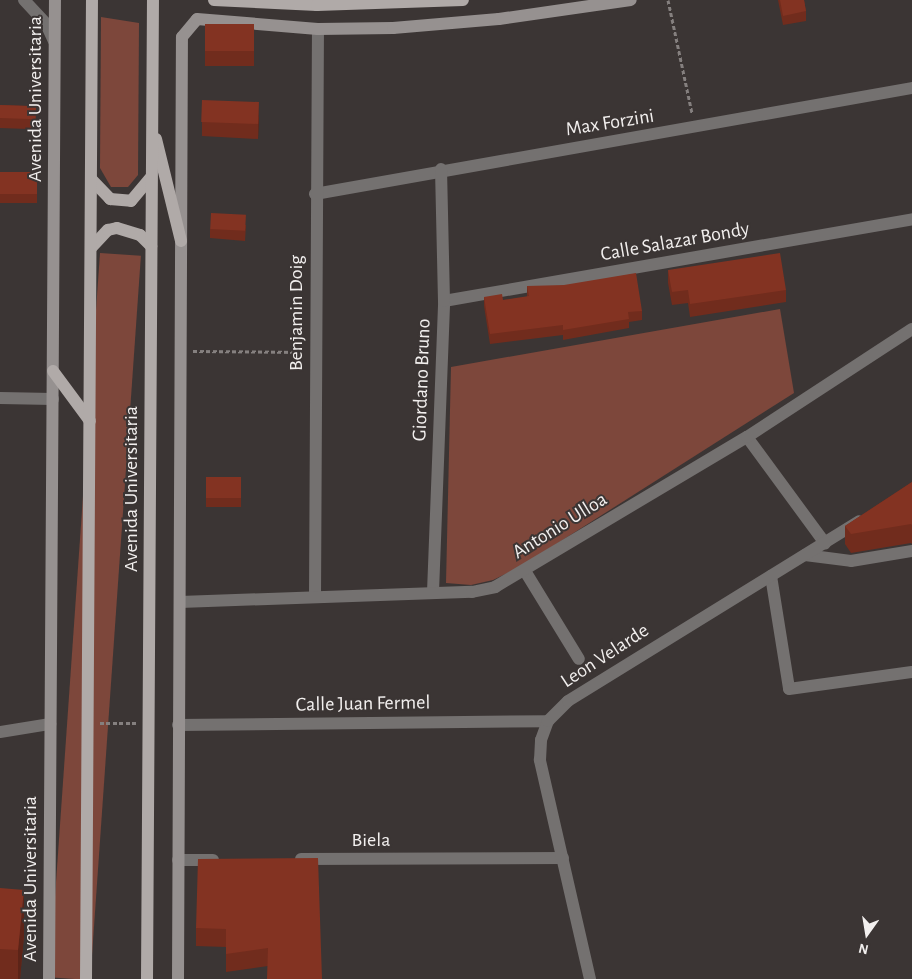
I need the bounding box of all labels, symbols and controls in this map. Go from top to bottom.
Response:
street label: Avenida Universitaria [23,16,47,182]
street label: Max Forzini [564,104,656,142]
street label: Calle Salazar Bondy [599,217,751,267]
street label: Benjamin Doig [284,255,308,371]
street label: Giordano Bruno [408,318,436,442]
street label: Avenida Universitaria [119,406,143,572]
street label: Antonio Ulloa [508,487,612,565]
street label: Leon Velarde [556,619,654,693]
street label: Calle Juan Fermel [295,691,431,717]
street label: Avenida Universitaria [18,796,42,962]
street label: Biela [352,828,390,852]
north arrow [842,909,892,959]
text: N [857,941,870,957]

